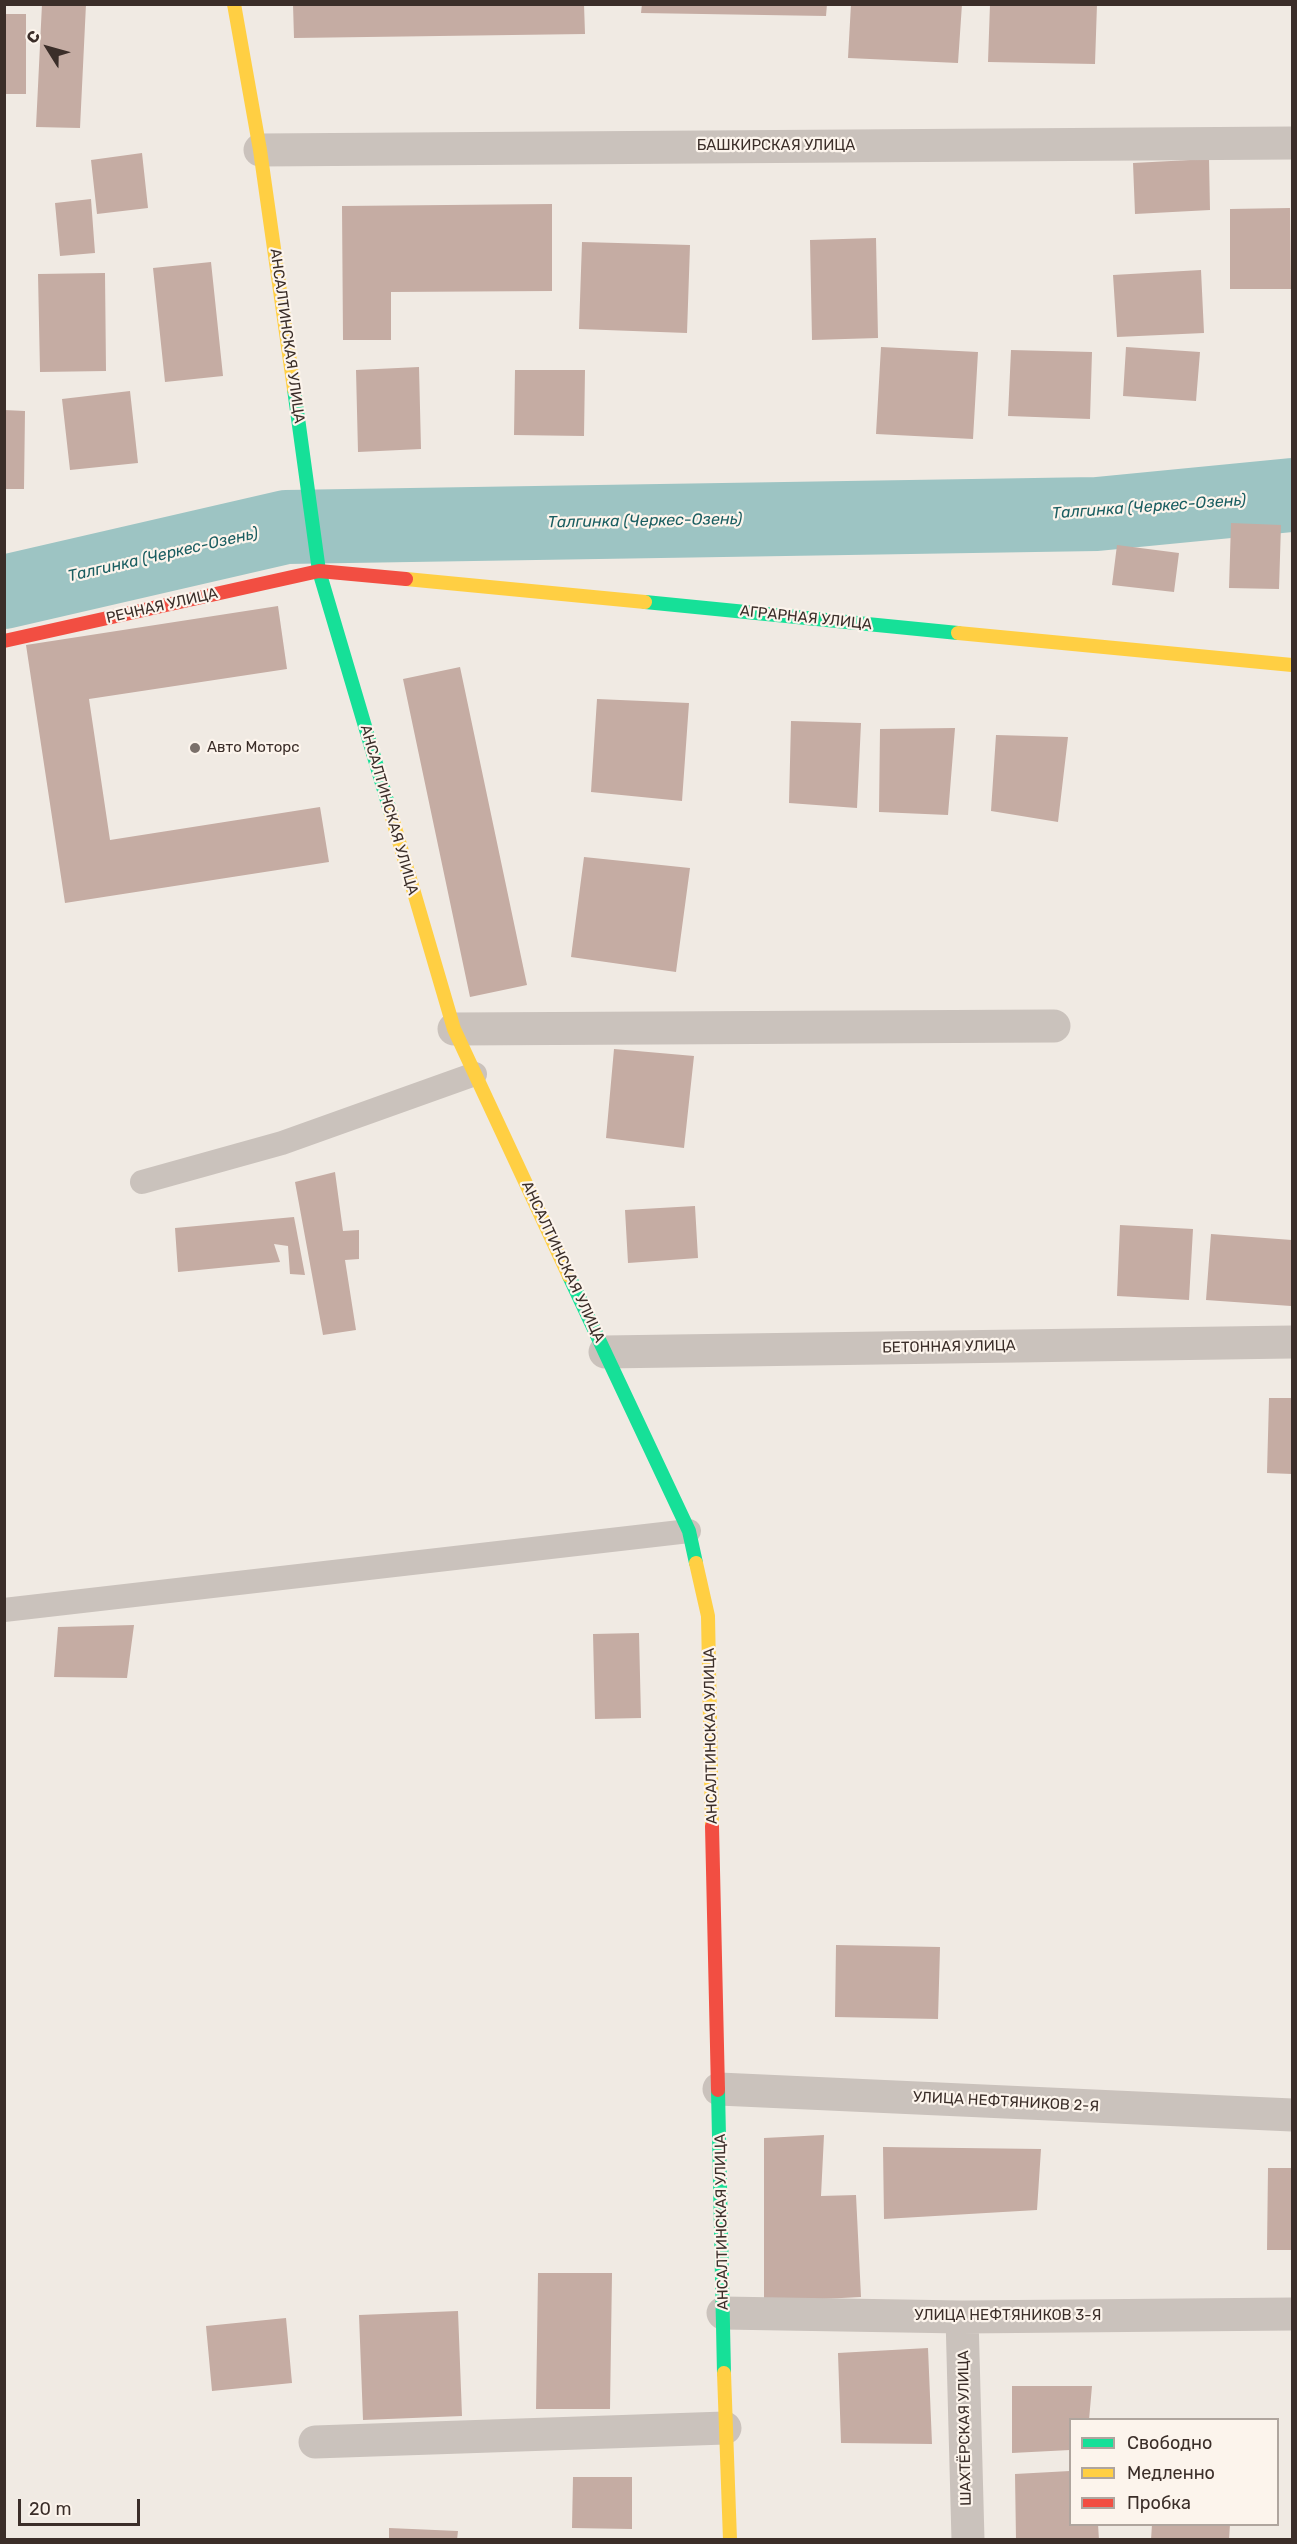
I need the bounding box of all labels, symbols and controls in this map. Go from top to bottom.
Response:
north arrow [18,18,78,78]
text: С [22,27,44,47]
street label: БАШКИРСКАЯ УЛИЦА [697,137,855,155]
street label: АНСАЛТИНСКАЯ УЛИЦА [266,247,308,425]
water label: Талгинка (Черкес-Озень) [1051,491,1247,523]
water label: Талгинка (Черкес-Озень) [548,510,742,532]
water label: Талгинка (Черкес-Озень) [66,524,260,586]
street label: РЕЧНАЯ УЛИЦА [104,584,220,628]
street label: АГРАРНАЯ УЛИЦА [739,602,873,634]
street label: АНСАЛТИНСКАЯ УЛИЦА [356,723,422,897]
place label: Авто Моторс [207,739,299,757]
marker: Авто Моторс [188,741,202,755]
street label: АНСАЛТИНСКАЯ УЛИЦА [518,1178,608,1346]
street label: БЕТОННАЯ УЛИЦА [882,1337,1016,1357]
street label: АНСАЛТИНСКАЯ УЛИЦА [700,1648,722,1824]
street label: УЛИЦА НЕФТЯНИКОВ 2-Я [912,2088,1100,2116]
street label: АНСАЛТИНСКАЯ УЛИЦА [711,2134,733,2310]
street label: УЛИЦА НЕФТЯНИКОВ 3-Я [915,2307,1101,2325]
street label: ШАХТЁРСКАЯ УЛИЦА [955,2350,975,2506]
legend [1069,2418,1279,2526]
text: Свободно [1127,2432,1212,2454]
text: Медленно [1127,2462,1215,2484]
scale bar [21,2487,142,2525]
text: Пробка [1127,2492,1191,2514]
text: 20 m [29,2498,71,2520]

